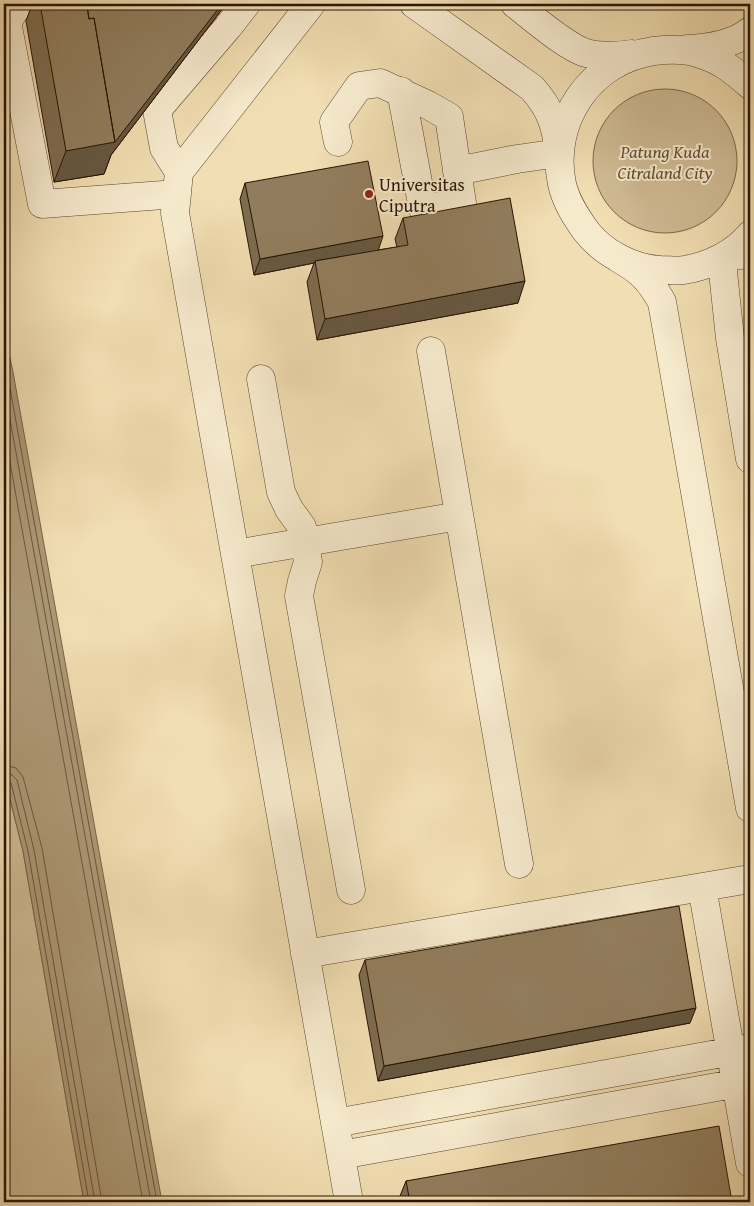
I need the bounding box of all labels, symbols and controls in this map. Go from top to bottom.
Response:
park label: Patung Kuda Citraland City [617,138,713,186]
place label: Universitas Ciputra [379,171,465,219]
marker: Universitas Ciputra [363,188,375,200]

